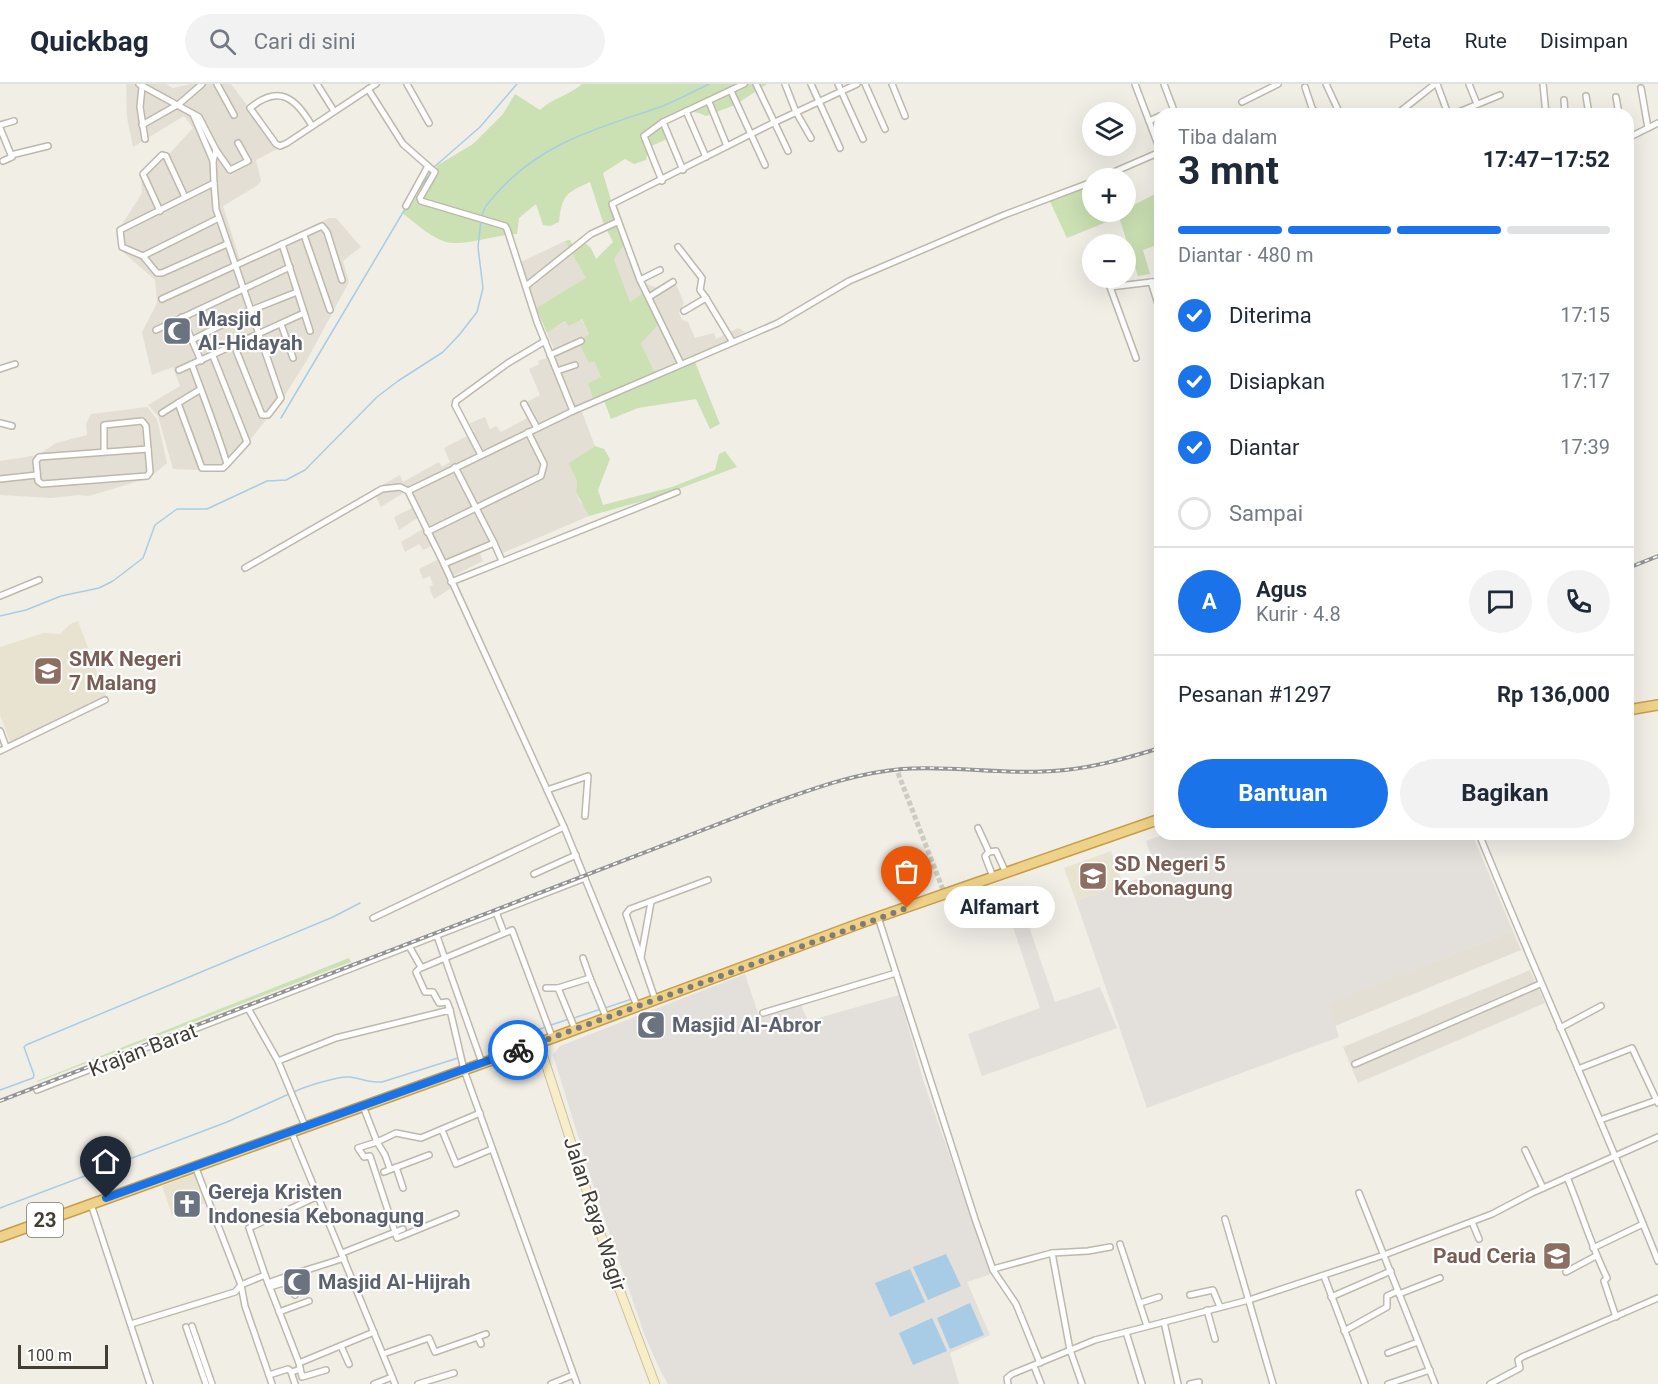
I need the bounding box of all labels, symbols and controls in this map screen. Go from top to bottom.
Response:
search box [185,14,605,68]
text: Quickbag [30,25,149,58]
icon: search [206,25,239,58]
text: Cari di sini [254,29,356,54]
text: Peta [1389,29,1431,53]
text: Rute [1464,29,1507,53]
text: Disimpan [1540,29,1628,53]
map controls [1082,102,1136,288]
button: layers [1082,102,1136,156]
text: Tiba dalam [1178,125,1277,149]
text: 17:47–17:52 [1483,147,1610,172]
text: 3 mnt [1178,148,1279,194]
button: + [1082,168,1136,222]
button: − [1082,234,1136,288]
text: Diantar · 480 m [1178,243,1313,267]
icon: check [1178,299,1211,332]
text: Diterima [1229,303,1312,328]
text: 17:15 [1560,303,1610,327]
place label: Masjid Al-Hidayah [198,307,303,355]
mosque icon: Masjid Al-Hidayah [161,315,193,347]
icon: check [1178,365,1211,398]
text: Disiapkan [1229,369,1325,394]
text: 17:17 [1560,369,1610,393]
icon: check [1178,431,1211,464]
text: Diantar [1229,435,1300,460]
text: 17:39 [1560,435,1610,459]
text: Sampai [1229,501,1303,526]
button: chat [1469,570,1532,633]
button: phone [1547,570,1610,633]
text: Agus [1256,577,1307,602]
text: A [1202,589,1217,614]
text: Kurir · 4.8 [1256,602,1341,626]
place label: SMK Negeri 7 Malang [69,647,182,695]
school or university icon: SMK Negeri 7 Malang [32,655,64,687]
text: Pesanan #1297 [1178,682,1331,707]
text: Rp 136,000 [1497,682,1610,707]
button: Bantuan [1178,759,1388,828]
button: Bagikan [1400,759,1610,828]
pin [881,846,932,908]
place label: SD Negeri 5 Kebonagung [1114,852,1233,900]
icon: bag [890,855,923,888]
school or university icon: SD Negeri 5 Kebonagung [1077,860,1109,892]
callout: Alfamart [943,887,1054,929]
text: Alfamart [960,895,1039,919]
mosque icon: Masjid Al-Abror [635,1009,667,1041]
place label: Masjid Al-Abror [672,1013,822,1037]
street label: Krajan Barat [85,1018,201,1082]
courier [488,1020,548,1080]
icon: bike [502,1034,535,1067]
street label: Jalan Raya Wagir [559,1134,631,1294]
pin [80,1136,131,1198]
icon: home [89,1145,122,1178]
place label: Gereja Kristen Indonesia Kebonagung [208,1180,424,1228]
church icon: Gereja Kristen Indonesia Kebonagung [171,1188,203,1220]
road number: 23 [27,1203,63,1237]
school or university icon: Paud Ceria [1541,1240,1573,1272]
place label: Paud Ceria [1433,1244,1536,1268]
mosque icon: Masjid Al-Hijrah [281,1266,313,1298]
place label: Masjid Al-Hijrah [318,1270,471,1294]
scale bar [18,1342,108,1370]
text: 100 m [27,1346,72,1365]

